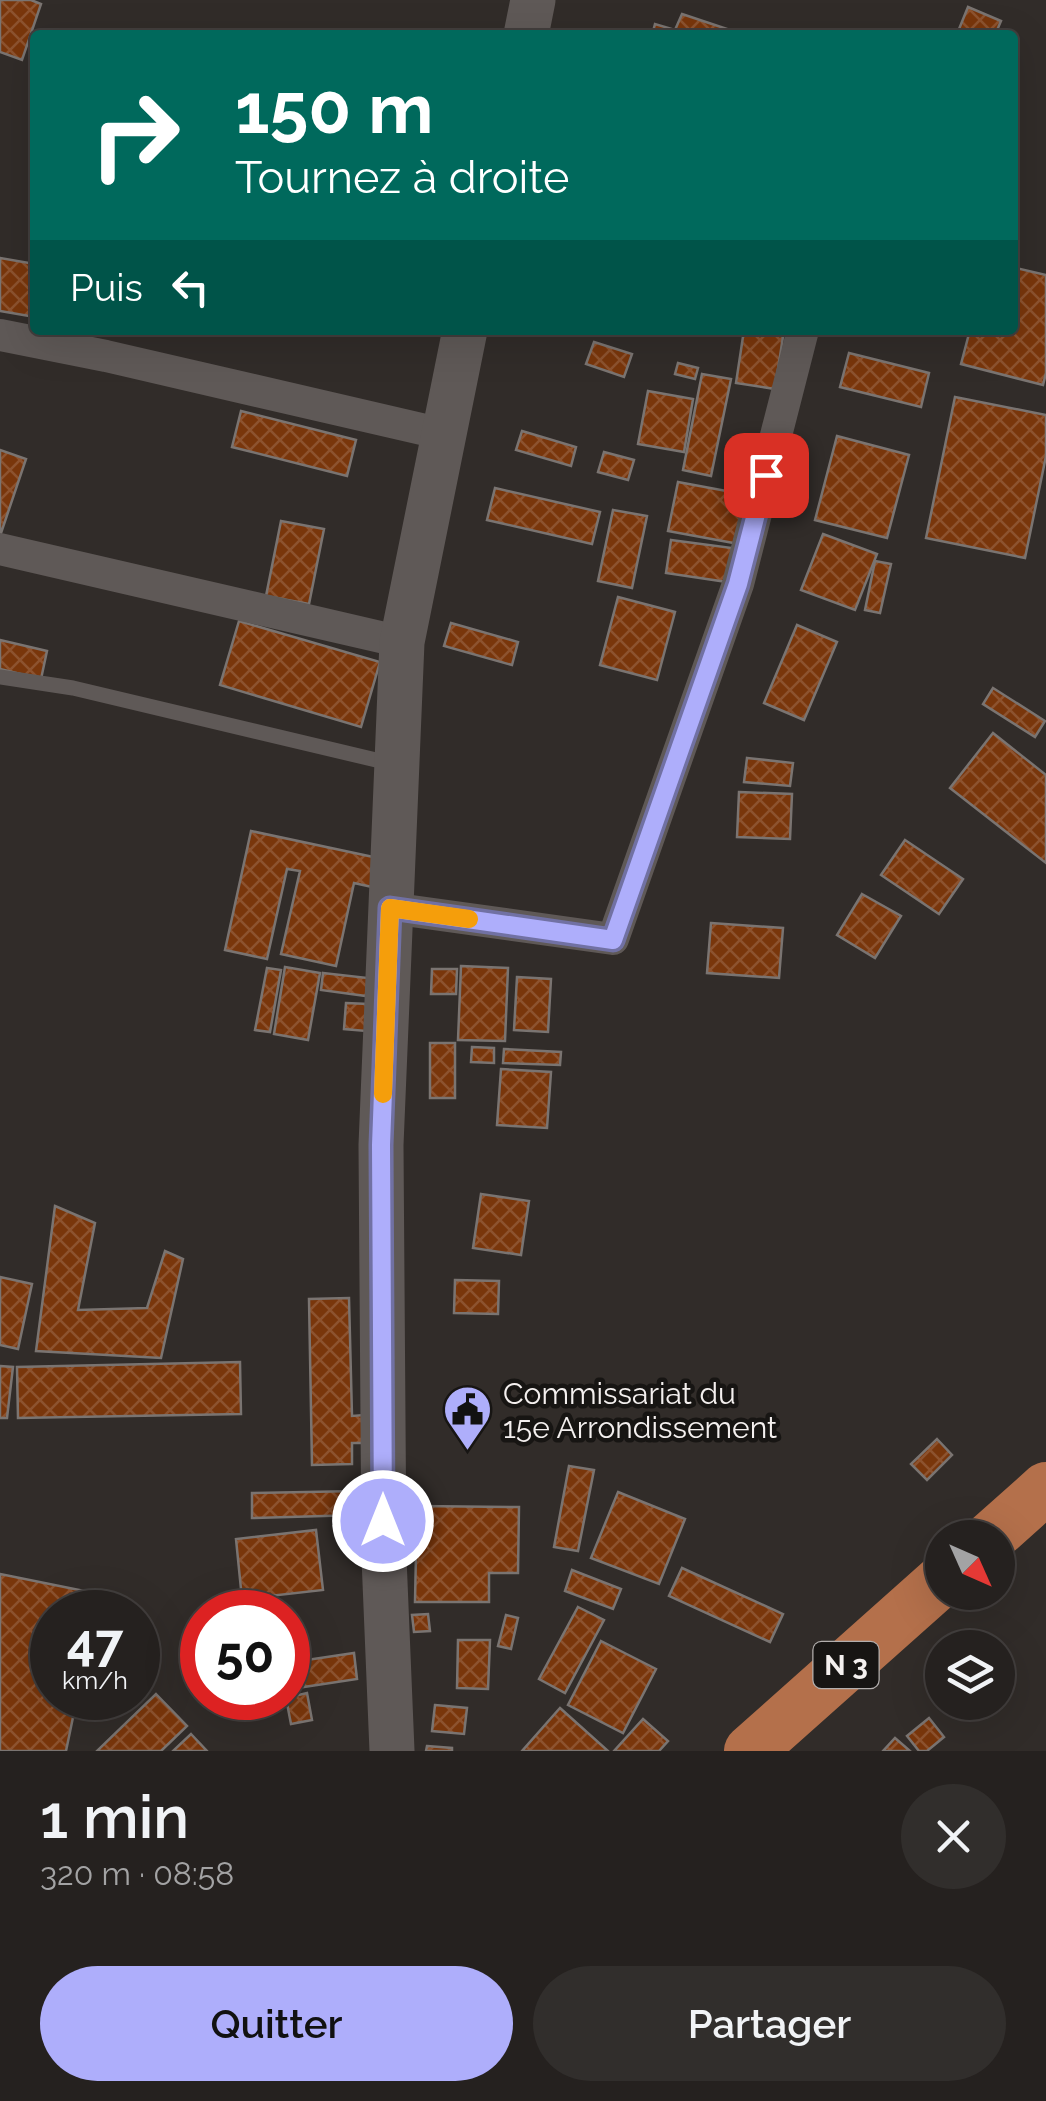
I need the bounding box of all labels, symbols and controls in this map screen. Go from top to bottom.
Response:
text: 150 m [235,67,433,149]
icon: right [70,70,200,200]
text: Tournez à droite [235,151,569,204]
icon: left [163,260,218,315]
text: Puis [70,265,143,310]
pin [724,433,809,518]
icon: arrive [739,448,794,503]
place label: Commissariat du 15e Arrondissement [503,1376,777,1445]
public building icon: Commissariat du 15e Arrondissement [442,1384,494,1452]
position arrow [331,1469,435,1573]
north arrow [925,1520,1015,1610]
map controls [925,1520,1015,1720]
speed limit sign: 50 [180,1590,310,1720]
text: 47 [67,1613,123,1672]
button: layers [925,1630,1015,1720]
road number: N 3 [814,1642,878,1688]
text: km/h [62,1665,128,1695]
text: 1 min [40,1782,189,1852]
button: close [901,1784,1006,1889]
text: 320 m · 08:58 [40,1855,234,1892]
button: Quitter [40,1966,513,2081]
button: Partager [533,1966,1006,2081]

